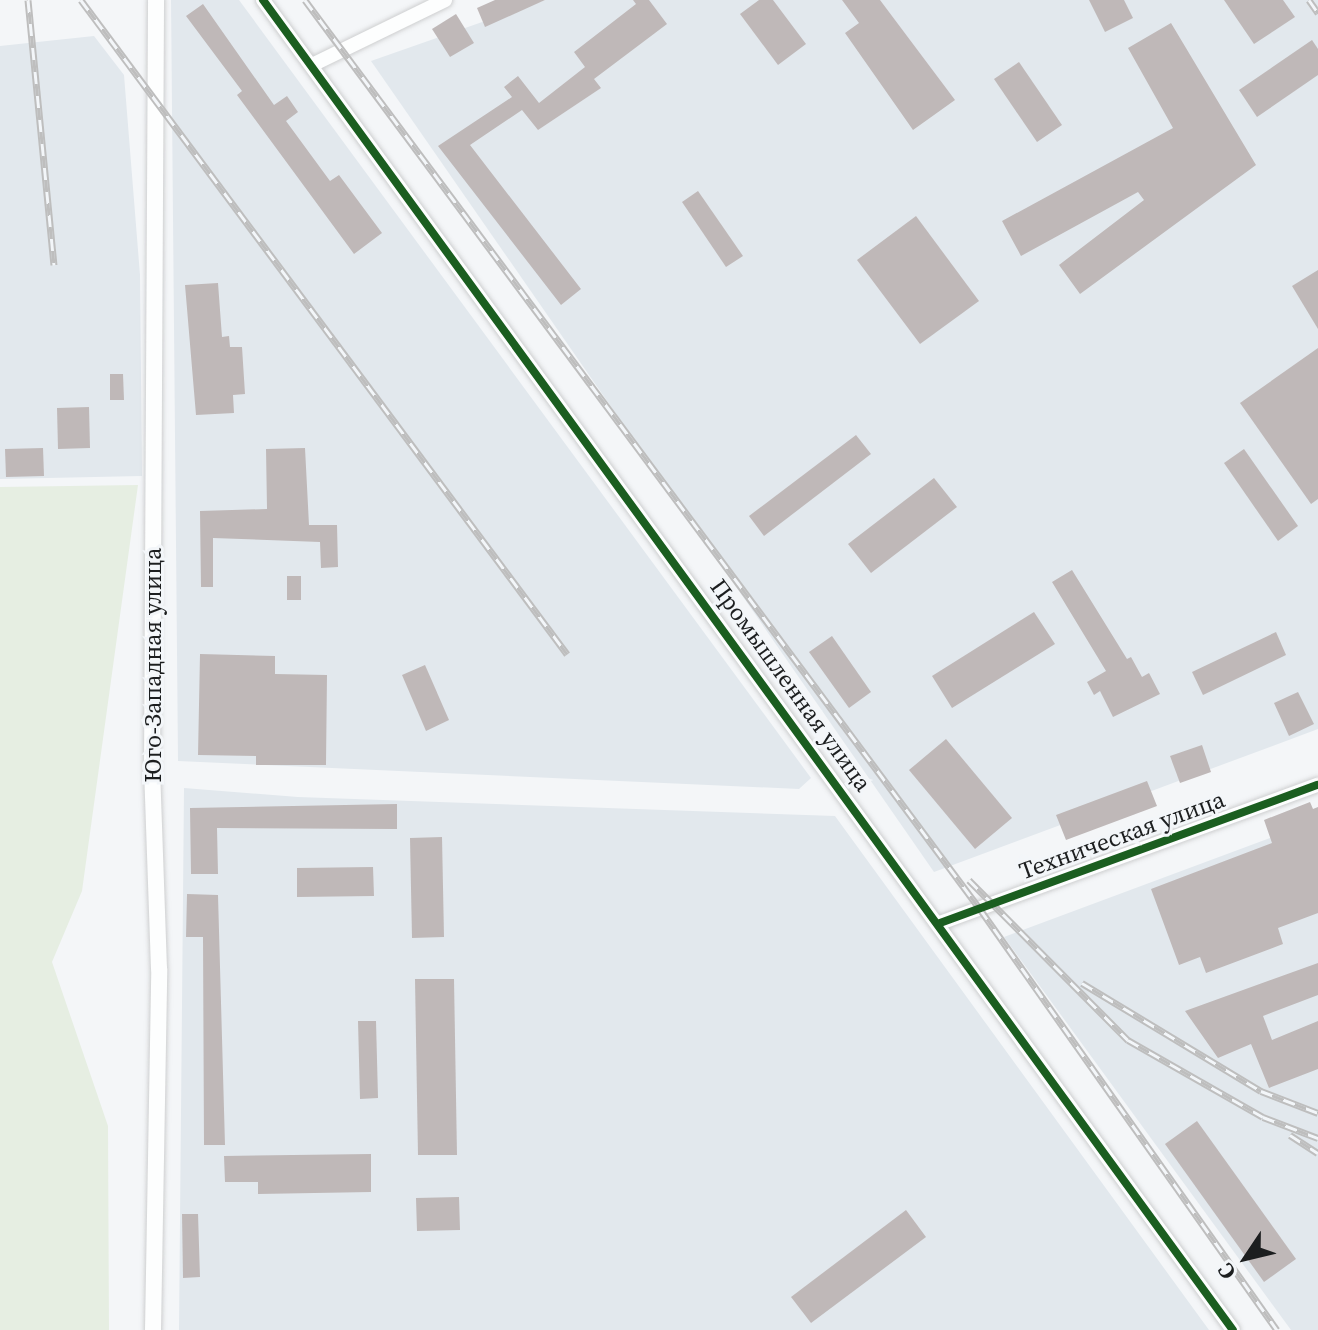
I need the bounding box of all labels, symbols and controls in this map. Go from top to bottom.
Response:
street label: Юго-Западная улица [139,548,167,782]
street label: Промышленная улица [704,573,878,797]
street label: Техническая улица [1015,784,1229,886]
north arrow [1206,1218,1286,1298]
text: С [1210,1258,1243,1286]

